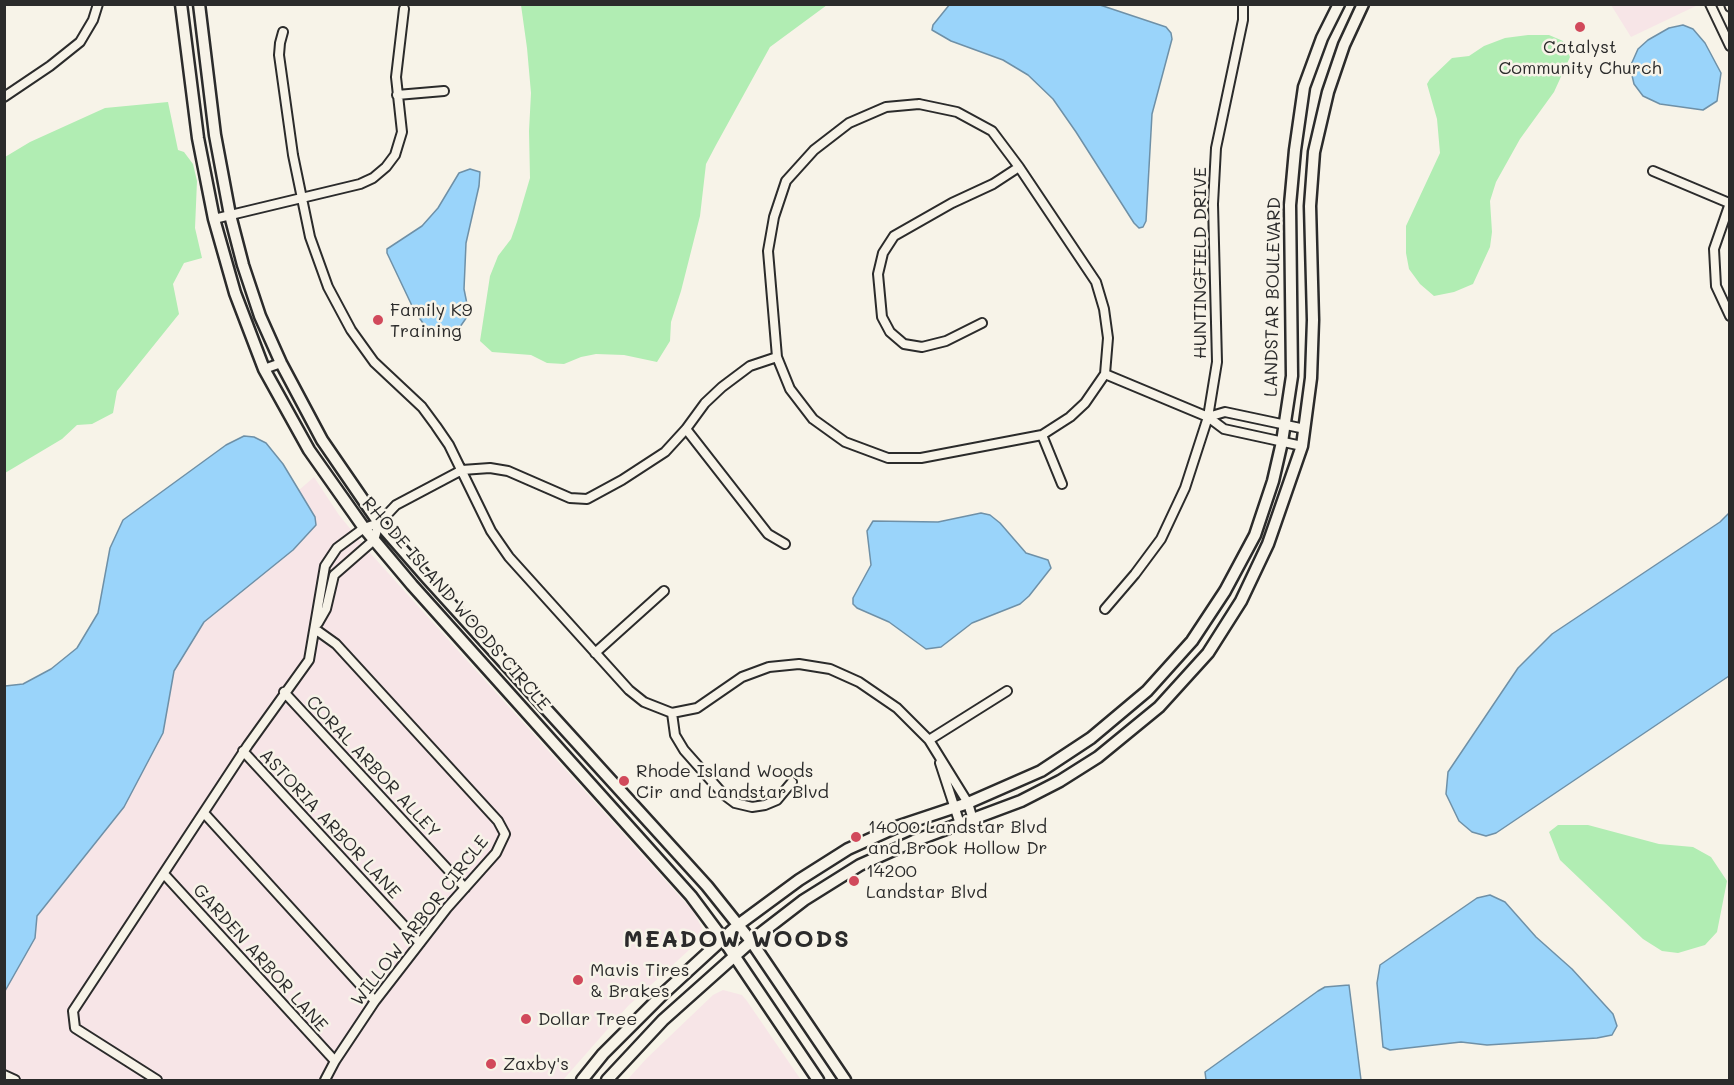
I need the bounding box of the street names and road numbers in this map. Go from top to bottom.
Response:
street label: HUNTINGFIELD DRIVE [1189,167,1211,359]
street label: LANDSTAR BOULEVARD [1260,197,1286,397]
street label: RHODE ISLAND WOODS CIRCLE [357,493,555,715]
street label: CORAL ARBOR ALLEY [301,691,445,843]
street label: ASTORIA ARBOR LANE [255,745,405,903]
street label: WILLOW ARBOR CIRCLE [347,832,493,1010]
street label: GARDEN ARBOR LANE [188,880,332,1036]

